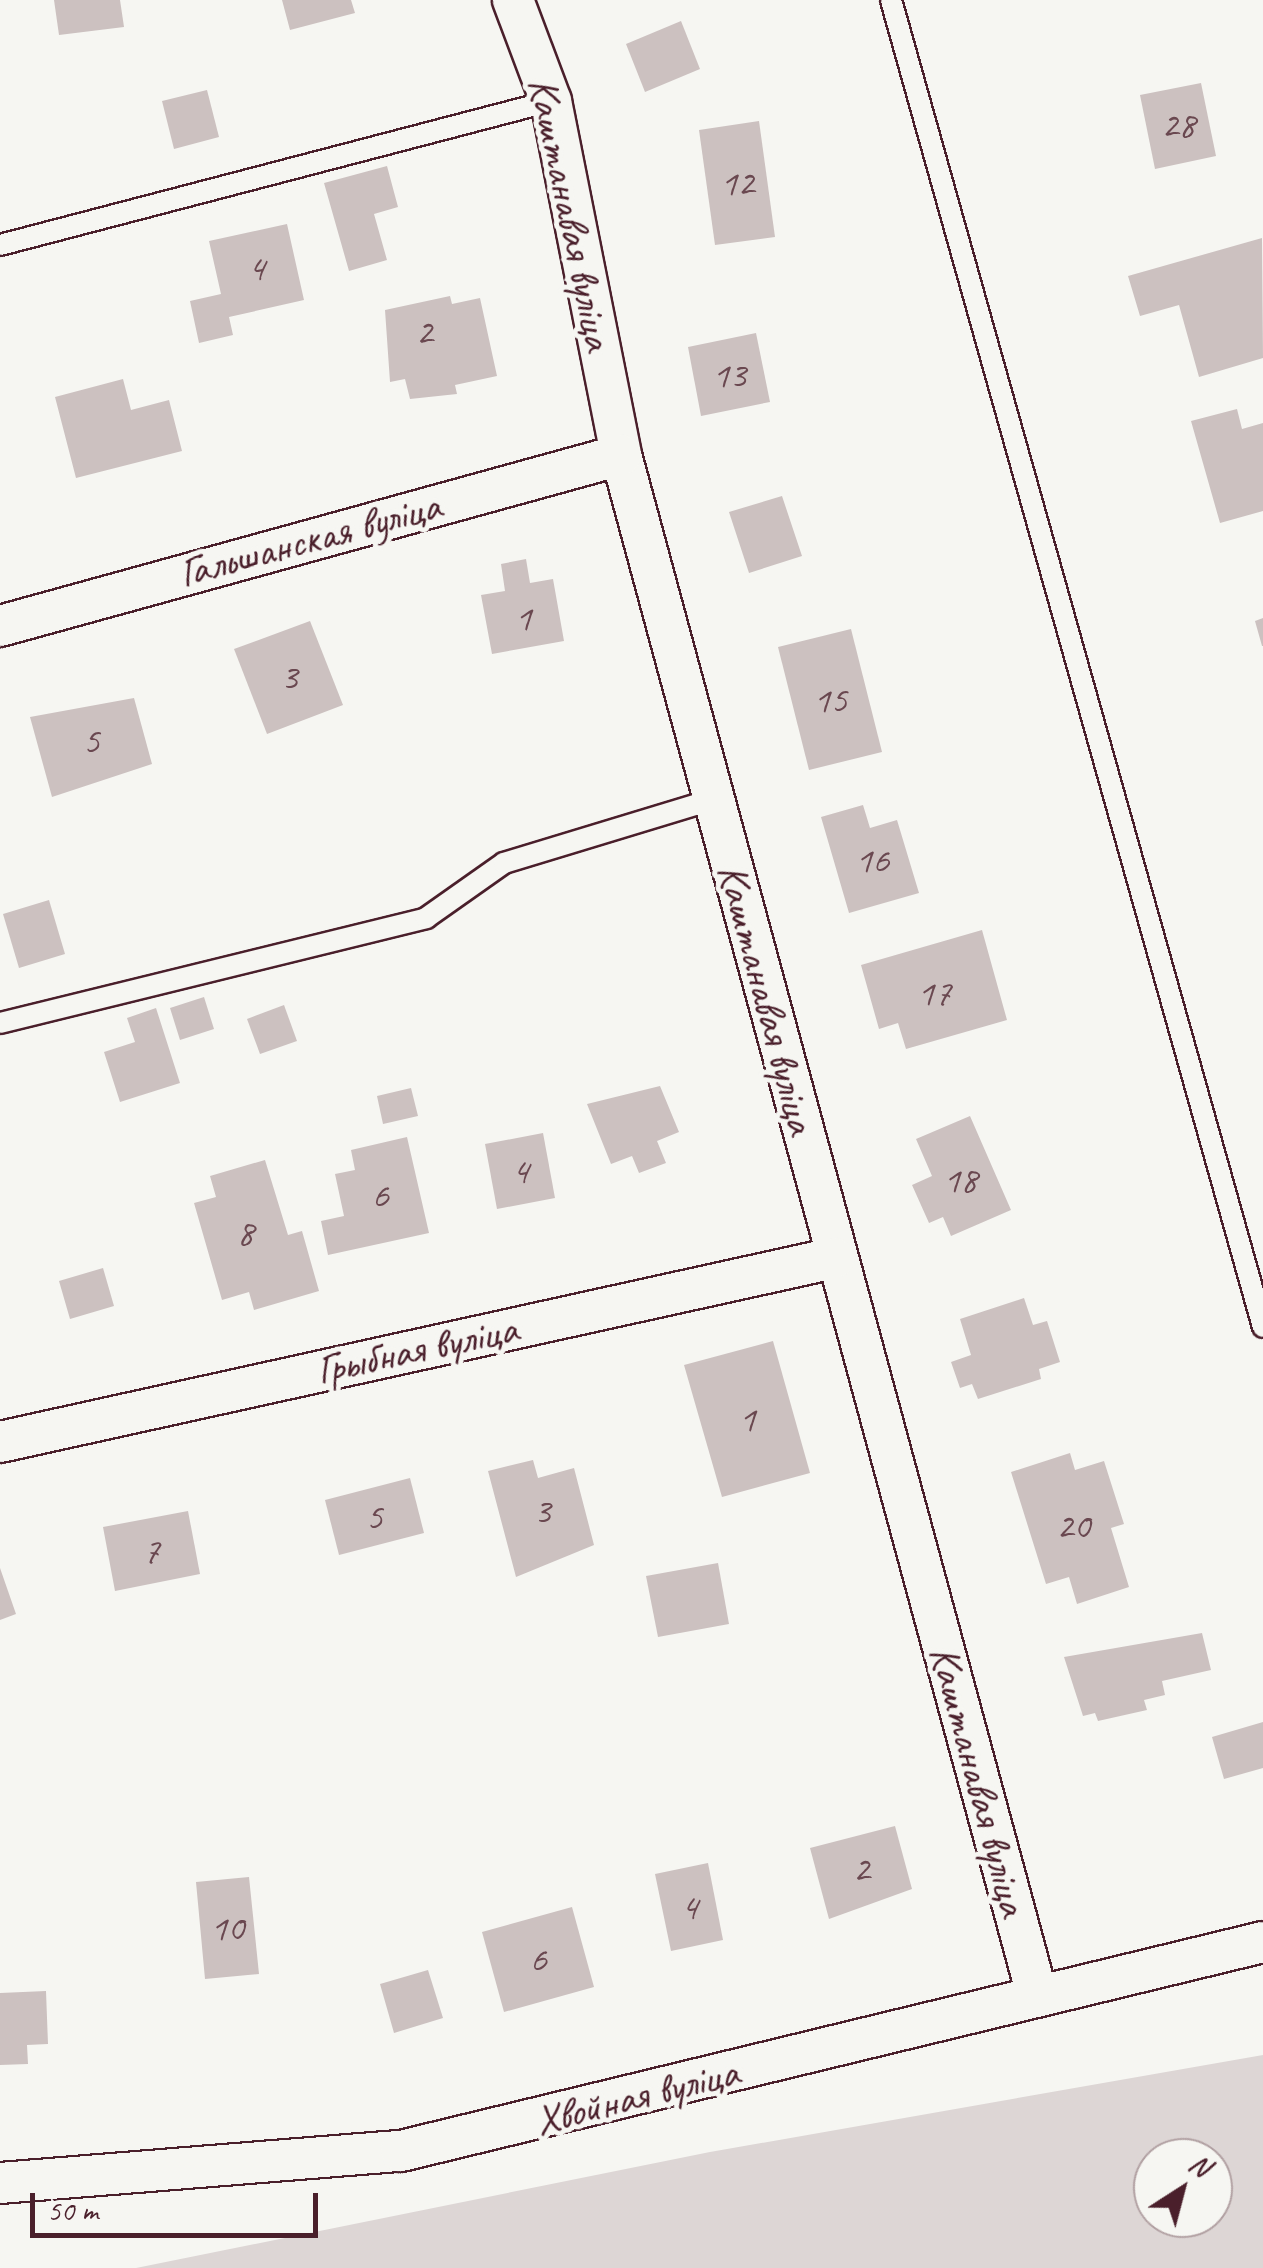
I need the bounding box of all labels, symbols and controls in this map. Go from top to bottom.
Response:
street label: Каштанавая вуліца [517,74,623,354]
house number: 28 [1161,102,1195,148]
house number: 12 [720,160,754,206]
house number: 4 [247,245,265,291]
house number: 2 [415,309,433,355]
house number: 13 [712,352,746,398]
street label: Гальшанская вуліца [174,481,446,599]
house number: 1 [514,595,532,641]
house number: 3 [280,654,298,700]
house number: 15 [813,677,847,723]
house number: 5 [82,718,100,764]
house number: 16 [855,837,889,883]
street label: Каштанавая вуліца [706,859,826,1139]
house number: 17 [917,970,951,1016]
house number: 4 [511,1148,529,1194]
house number: 18 [943,1157,977,1203]
house number: 6 [371,1172,389,1218]
house number: 8 [236,1210,254,1256]
street label: Грыбная вуліца [313,1304,521,1396]
house number: 1 [738,1396,756,1442]
house number: 3 [533,1488,551,1534]
house number: 5 [365,1494,383,1540]
house number: 20 [1056,1503,1090,1549]
house number: 7 [142,1528,160,1574]
street label: Каштанавая вуліца [918,1641,1038,1921]
house number: 2 [852,1846,870,1892]
house number: 4 [680,1884,698,1930]
house number: 10 [210,1905,244,1951]
house number: 6 [529,1936,547,1982]
street label: Хвойная вуліца [531,2048,743,2146]
north arrow [1133,2138,1233,2238]
text: N [1182,2146,1217,2184]
scale bar [35,2173,322,2235]
text: 50 m [47,2191,98,2229]

